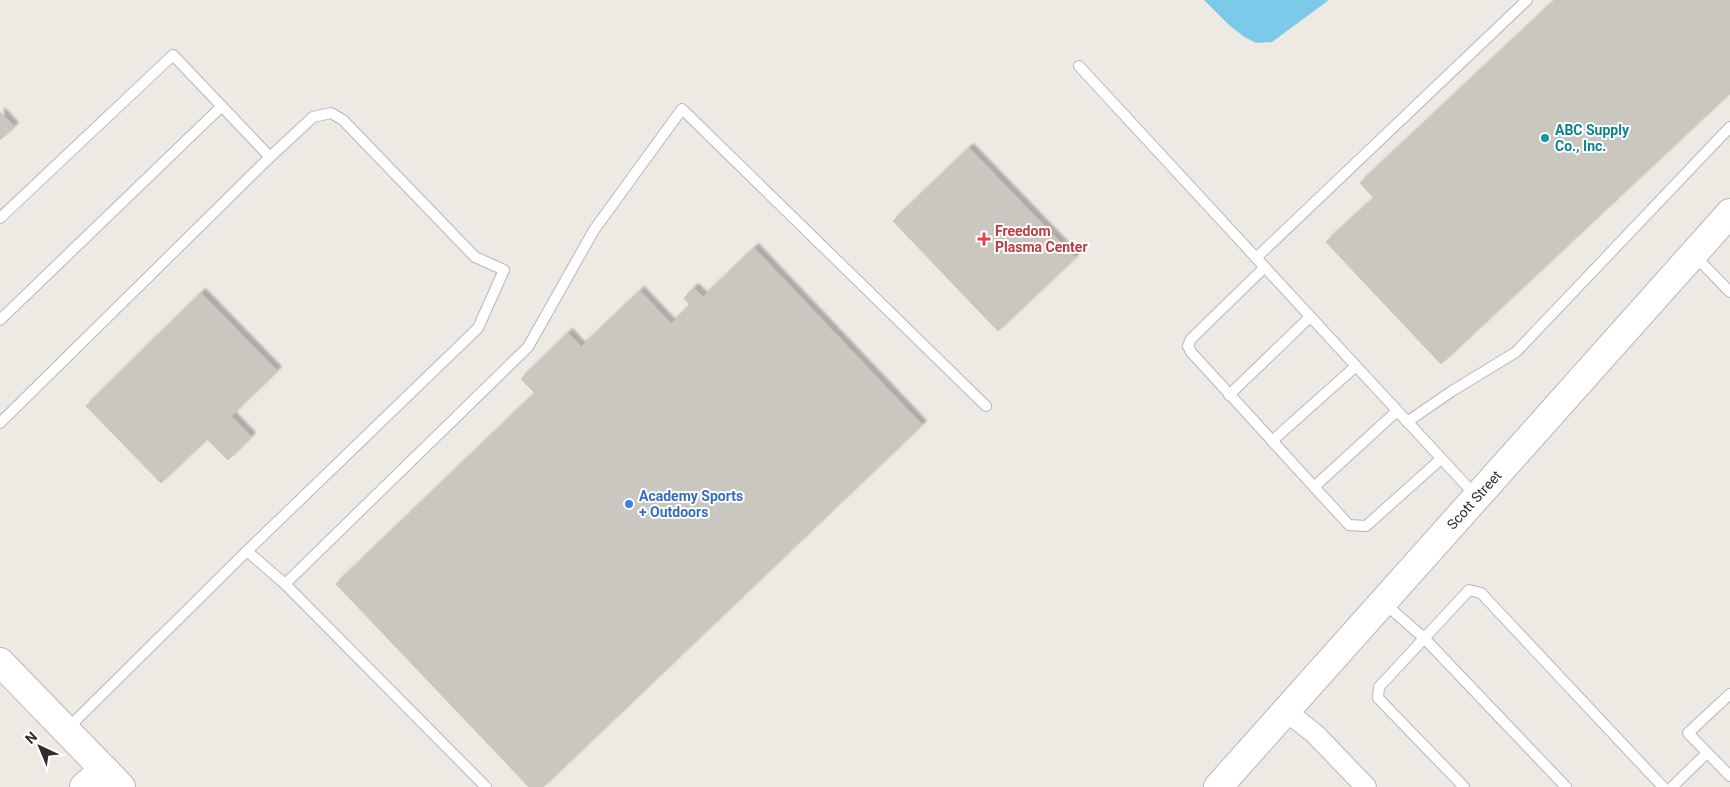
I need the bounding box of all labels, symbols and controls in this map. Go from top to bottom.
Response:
place label: ABC Supply Co., Inc. [1555,122,1630,154]
marker: ABC Supply Co., Inc. [1539,132,1551,144]
place label: Freedom Plasma Center [995,223,1088,255]
marker: Freedom Plasma Center [977,232,991,246]
street label: Scott Street [1444,467,1505,533]
place label: Academy Sports + Outdoors [639,488,743,520]
marker: Academy Sports + Outdoors [623,498,635,510]
north arrow [15,722,65,772]
text: N [22,728,40,747]

